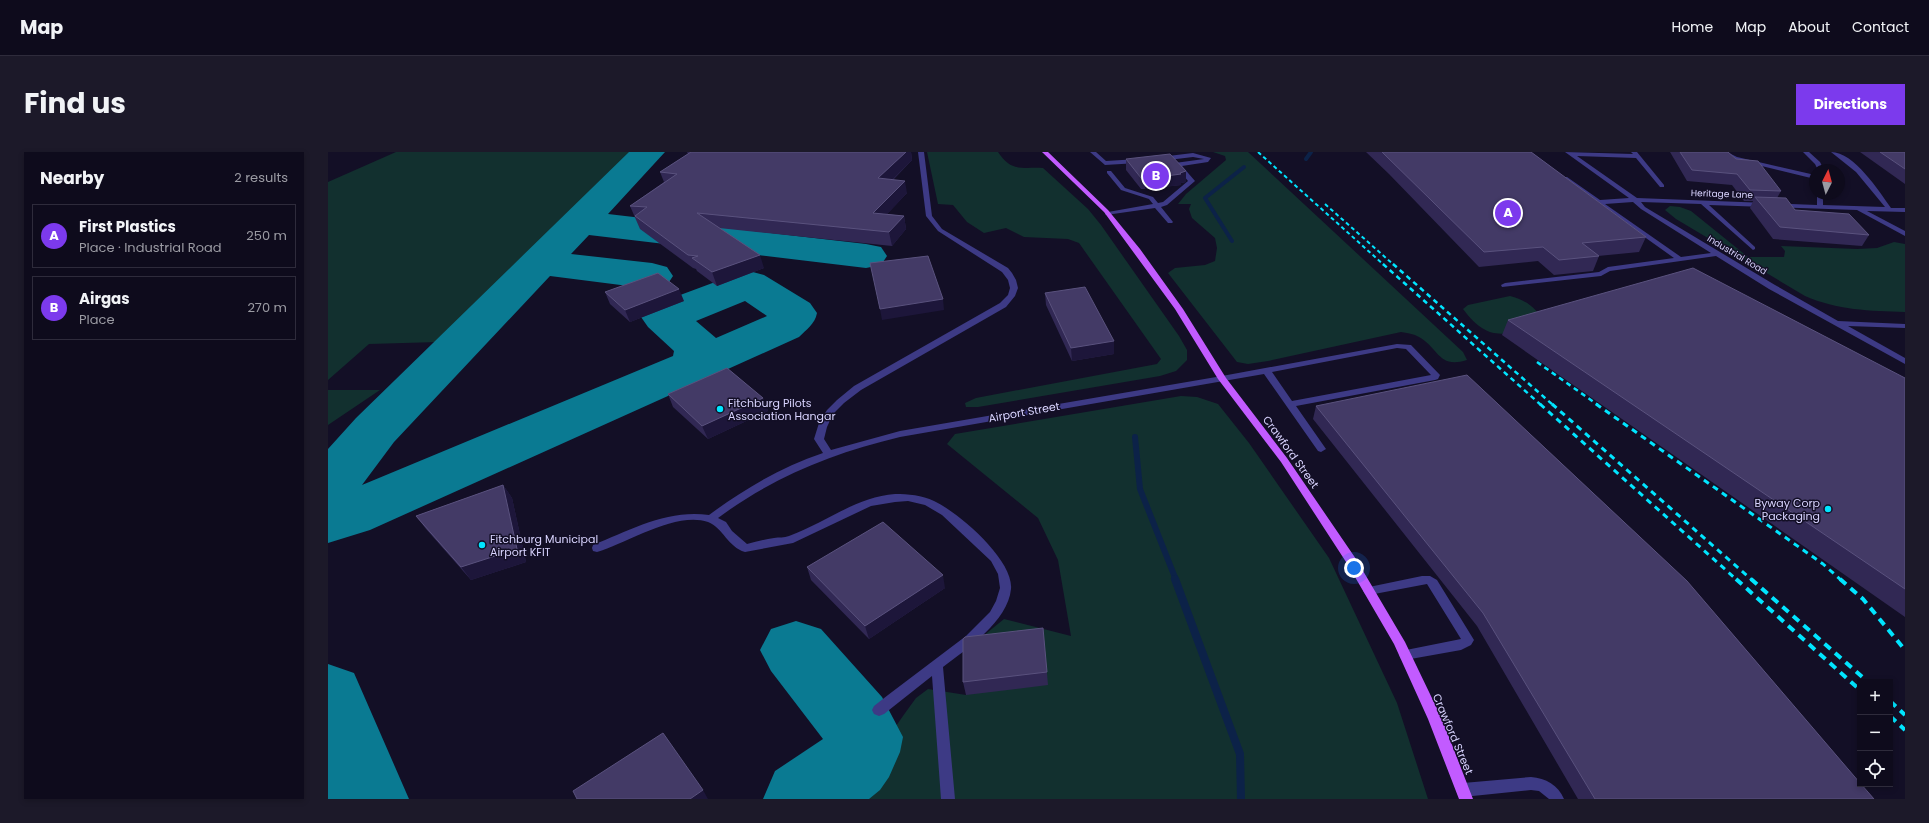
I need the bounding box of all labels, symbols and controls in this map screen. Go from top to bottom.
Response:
text: Map [20,14,63,41]
text: Home [1671,17,1713,37]
text: Map [1735,17,1766,37]
text: About [1788,17,1830,37]
text: Contact [1852,17,1909,37]
text: Find us [24,84,126,123]
button: Directions [1796,84,1905,125]
pin: B [1143,161,1169,191]
north arrow [1809,164,1845,200]
text: Nearby [40,166,104,190]
text: 2 results [234,168,288,187]
street label: Heritage Lane [1691,187,1754,201]
pin: A [1495,198,1521,228]
text: First Plastics [79,216,176,237]
text: A [49,226,59,245]
text: 250 m [246,226,287,245]
street label: Industrial Road [1705,232,1769,278]
text: Place · Industrial Road [79,238,222,257]
text: Airgas [79,288,130,309]
text: B [50,298,58,317]
text: 270 m [247,298,287,317]
text: Place [79,310,114,329]
place label: Fitchburg Pilots Association Hangar [728,395,836,424]
street label: Airport Street [987,398,1061,426]
marker: Fitchburg Pilots Association Hangar [715,404,725,414]
street label: Crawford Street [1259,412,1323,492]
place label: Byway Corp Packaging [1754,495,1820,524]
marker: Byway Corp Packaging [1823,504,1833,514]
place label: Fitchburg Municipal Airport KFIT [490,531,598,560]
marker: Fitchburg Municipal Airport KFIT [477,540,487,550]
your location [1344,558,1364,578]
map controls [1857,679,1893,787]
button: + [1857,679,1893,715]
street label: Crawford Street [1429,691,1477,777]
button: − [1857,715,1893,751]
button: locate [1857,751,1893,787]

